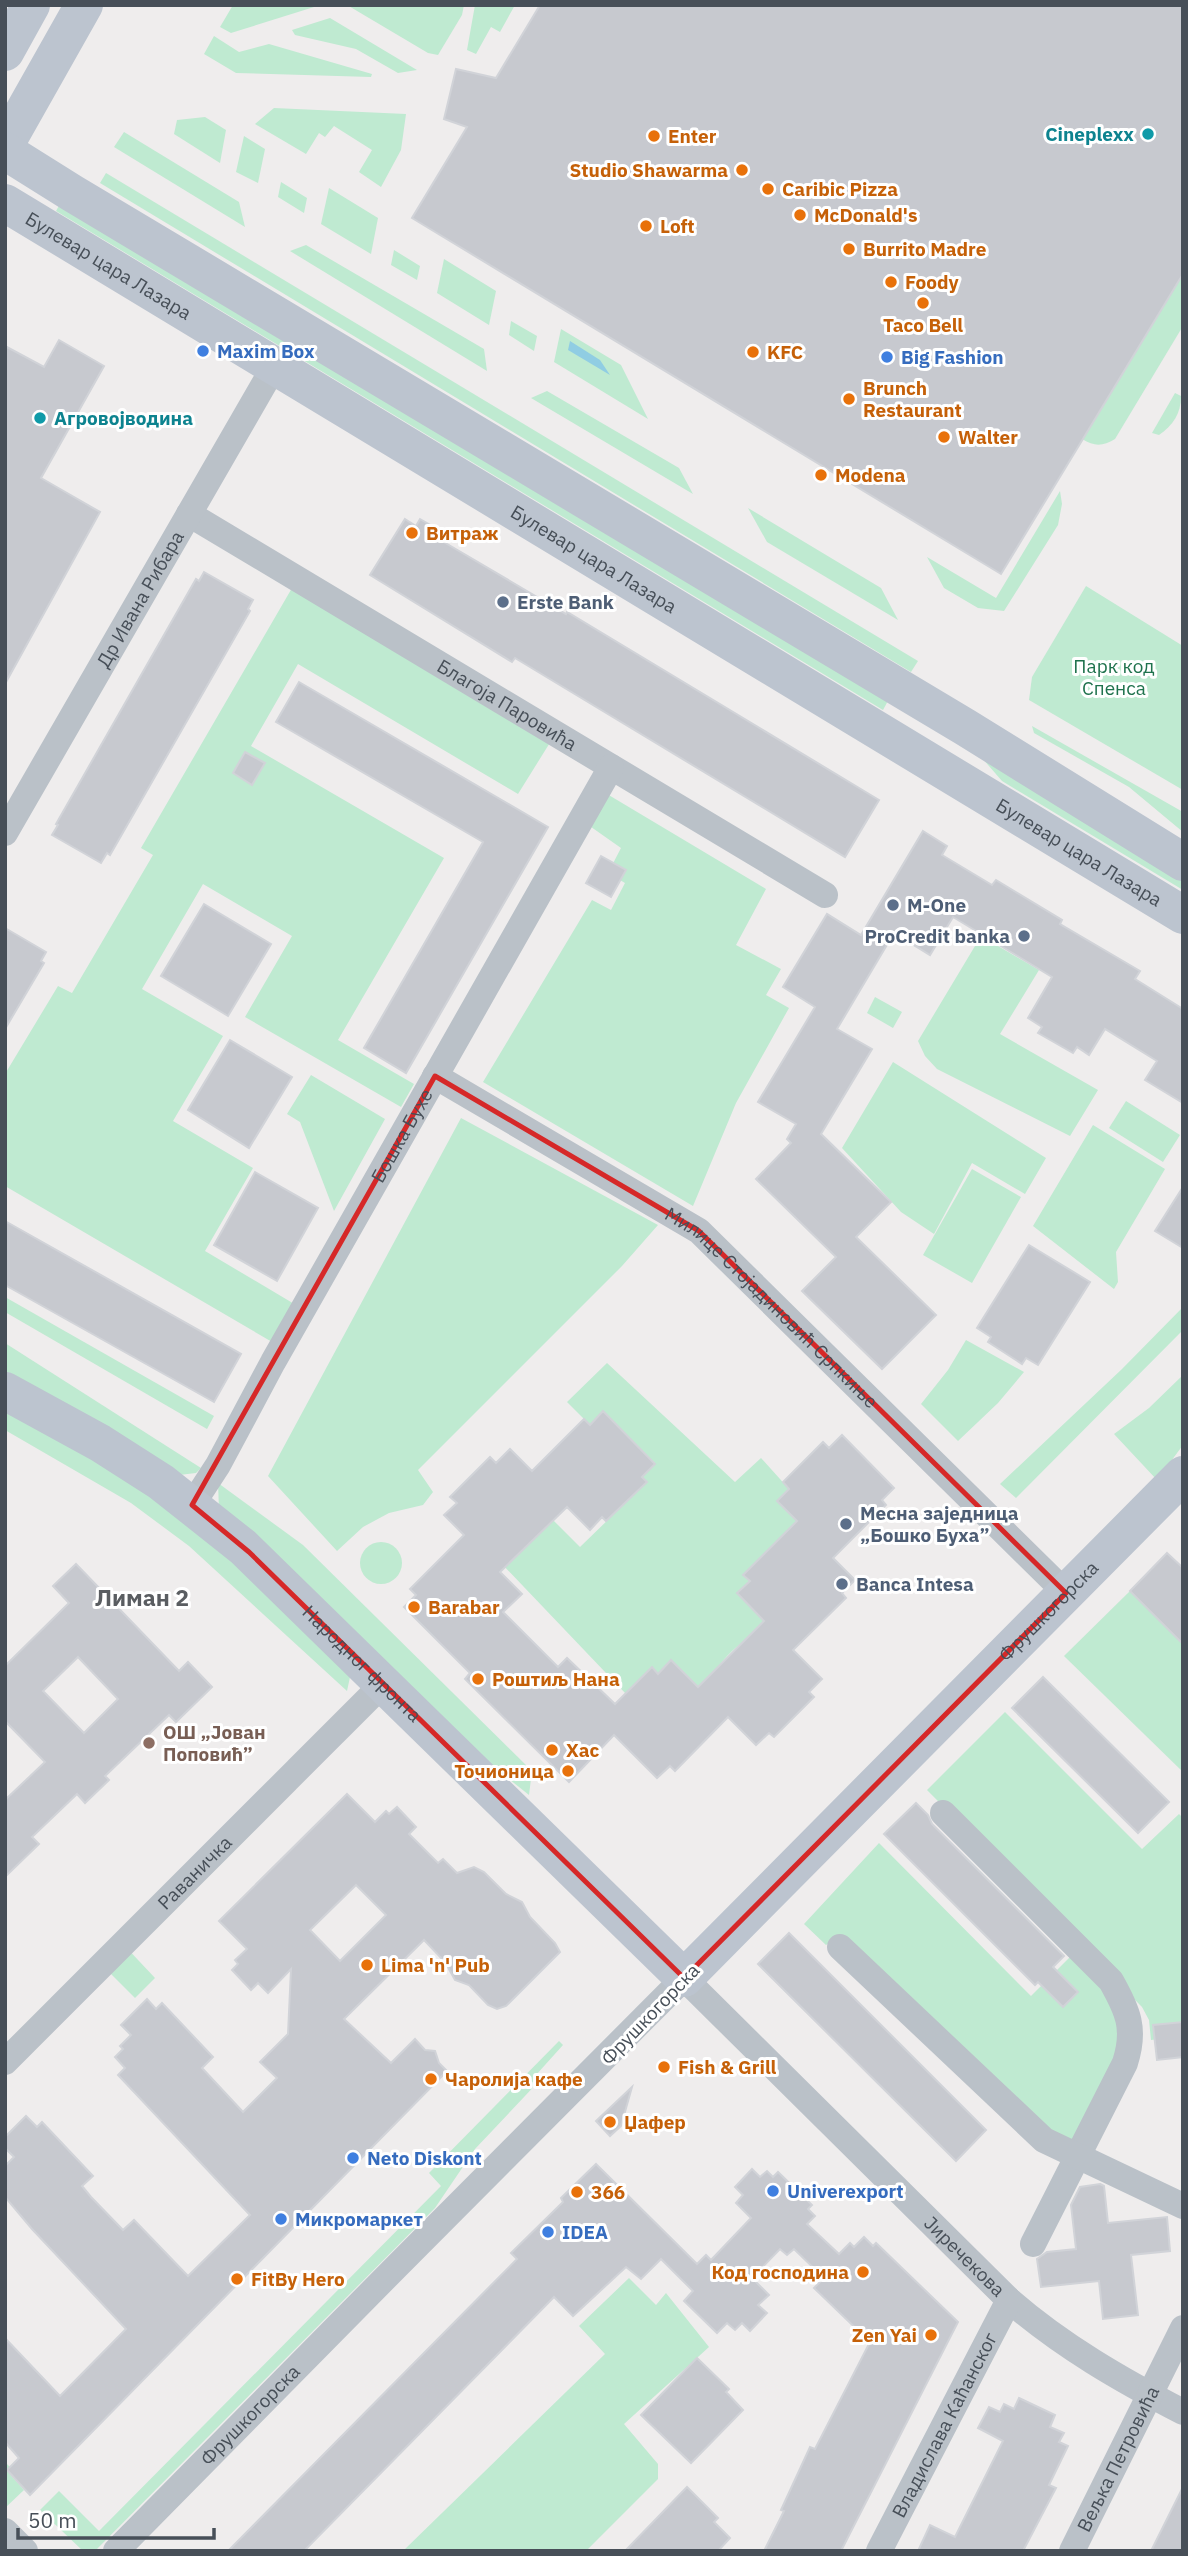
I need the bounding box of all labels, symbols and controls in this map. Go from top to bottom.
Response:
place label: Cineplexx [1045,122,1134,146]
place label: Enter [668,124,717,148]
marker: Cineplexx [1140,126,1156,142]
marker: Enter [646,128,662,144]
place label: Studio Shawarma [570,158,728,182]
marker: Studio Shawarma [734,162,750,178]
place label: Caribic Pizza [782,177,898,201]
marker: Caribic Pizza [760,181,776,197]
place label: McDonald's [814,203,917,227]
street label: Булевар цара Лазара [21,206,196,325]
marker: McDonald's [792,207,808,223]
place label: Loft [660,214,695,238]
marker: Loft [638,218,654,234]
place label: Burrito Madre [863,237,986,261]
marker: Burrito Madre [841,241,857,257]
place label: Foody [905,270,959,294]
marker: Foody [883,274,899,290]
marker: Taco Bell [915,295,931,311]
place label: Taco Bell [883,313,963,337]
place label: Maxim Box [217,339,315,363]
place label: KFC [767,340,803,364]
marker: Maxim Box [195,343,211,359]
marker: KFC [745,344,761,360]
place label: Big Fashion [901,345,1004,369]
marker: Big Fashion [879,349,895,365]
place label: Brunch Restaurant [863,376,962,422]
marker: Brunch Restaurant [841,391,857,407]
place label: Агровојводина [54,406,193,430]
marker: Агровојводина [32,410,48,426]
place label: Walter [958,425,1018,449]
marker: Walter [936,429,952,445]
place label: Modena [835,463,906,487]
marker: Modena [813,467,829,483]
street label: Булевар цара Лазара [506,500,681,618]
place label: Витраж [426,521,498,545]
marker: Витраж [404,525,420,541]
street label: Др Ивана Рибара [91,526,189,672]
place label: Erste Bank [517,590,614,614]
marker: Erste Bank [495,594,511,610]
street label: Благоја Паровића [433,654,581,756]
park label: Парк код Спенса [1073,654,1155,700]
street label: Булевар цара Лазара [992,793,1166,911]
place label: M-One [907,893,966,917]
marker: M-One [885,897,901,913]
place label: ProCredit banka [865,924,1010,948]
marker: ProCredit banka [1016,928,1032,944]
street label: Бошка Бухе [366,1084,438,1187]
street label: Милице Стојадиновић Српкиње [661,1202,883,1413]
place label: Месна заједница „Бошко Буха” [860,1501,1019,1547]
marker: Месна заједница „Бошко Буха” [838,1516,854,1532]
street label: Фрушкогорска [993,1556,1103,1666]
place label: Banca Intesa [856,1572,974,1596]
marker: Banca Intesa [834,1576,850,1592]
district label: Лиман 2 [95,1582,189,1612]
place label: Barabar [428,1595,500,1619]
marker: Barabar [406,1599,422,1615]
street label: Народног фронта [298,1600,427,1727]
place label: Роштиљ Нана [492,1667,620,1691]
marker: Роштиљ Нана [470,1671,486,1687]
place label: ОШ „Јован Поповић” [163,1720,266,1766]
marker: ОШ „Јован Поповић” [141,1735,157,1751]
place label: Хас [566,1738,599,1762]
marker: Хас [544,1742,560,1758]
place label: Точионица [454,1759,554,1783]
marker: Точионица [560,1763,576,1779]
street label: Раваничка [152,1830,237,1915]
place label: Lima 'n' Pub [381,1953,490,1977]
marker: Lima 'n' Pub [359,1957,375,1973]
street label: Фрушкогорска [596,1958,704,2070]
place label: Fish & Grill [678,2055,776,2079]
marker: Fish & Grill [656,2059,672,2075]
place label: Чаролија кафе [445,2067,583,2091]
marker: Чаролија кафе [423,2071,439,2087]
place label: Џафер [624,2110,686,2134]
marker: Џафер [602,2114,618,2130]
place label: Neto Diskont [367,2146,482,2170]
marker: Neto Diskont [345,2150,361,2166]
place label: Univerexport [787,2179,904,2203]
place label: 366 [591,2180,625,2204]
marker: Univerexport [765,2183,781,2199]
marker: 366 [569,2184,585,2200]
place label: Микромаркет [295,2207,423,2231]
marker: Микромаркет [273,2211,289,2227]
street label: Јиречекова [919,2211,1010,2301]
place label: IDEA [562,2220,608,2244]
marker: IDEA [540,2224,556,2240]
place label: Код господина [711,2260,849,2284]
marker: Код господина [855,2264,871,2280]
place label: FitBy Hero [251,2267,345,2291]
marker: FitBy Hero [229,2271,245,2287]
place label: Zen Yai [852,2323,917,2347]
marker: Zen Yai [923,2327,939,2343]
street label: Владислава Каћанског [886,2328,1002,2522]
street label: Фрушкогорска [195,2359,305,2470]
street label: Вељка Петровића [1072,2382,1164,2536]
scale bar [18,2496,214,2540]
text: 50 m [28,2506,77,2534]

